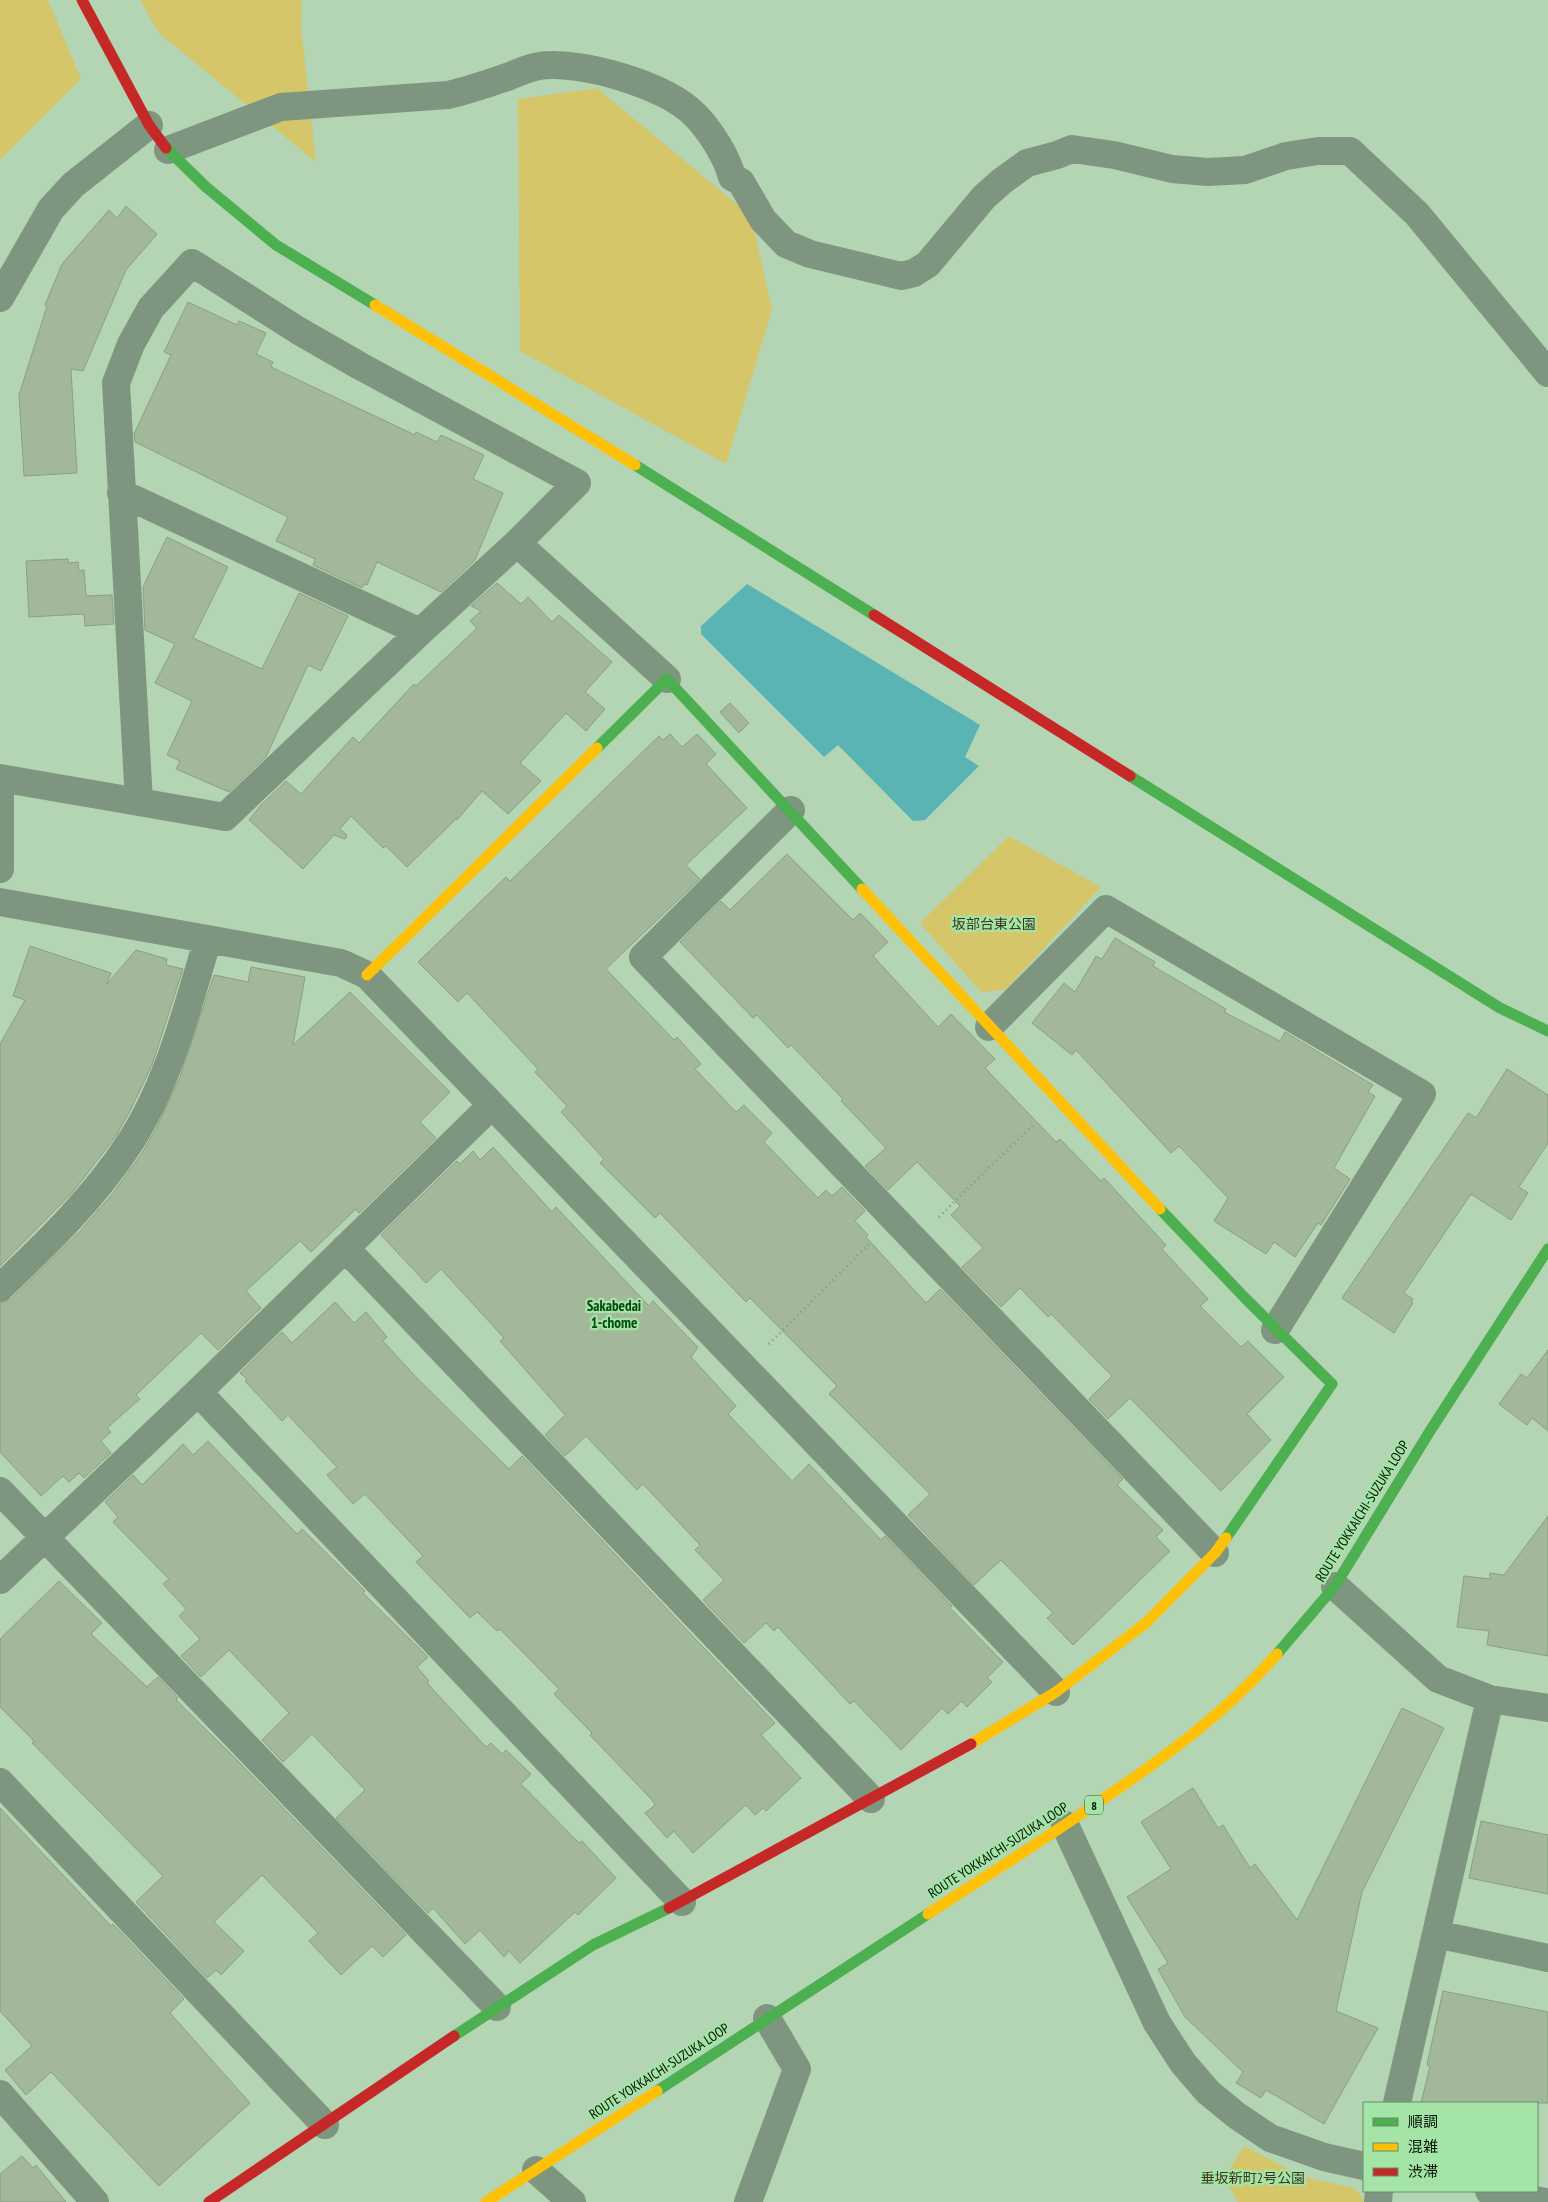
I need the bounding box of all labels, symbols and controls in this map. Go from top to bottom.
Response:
park label: 坂部台東公園 [952,915,1036,933]
district label: Sakabedai 1-chome [587,1296,641,1332]
street label: ROUTE YOKKAICHI-SUZUKA LOOP [1311,1437,1413,1585]
road number: 8 [1085,1796,1103,1814]
street label: ROUTE YOKKAICHI-SUZUKA LOOP [925,1798,1071,1902]
street label: ROUTE YOKKAICHI-SUZUKA LOOP [586,2019,732,2123]
legend [1363,2102,1538,2192]
text: 順調 [1408,2112,1438,2131]
text: 混雑 [1408,2137,1438,2156]
text: 渋滞 [1408,2162,1438,2181]
park label: 垂坂新町2号公園 [1201,2169,1305,2187]

